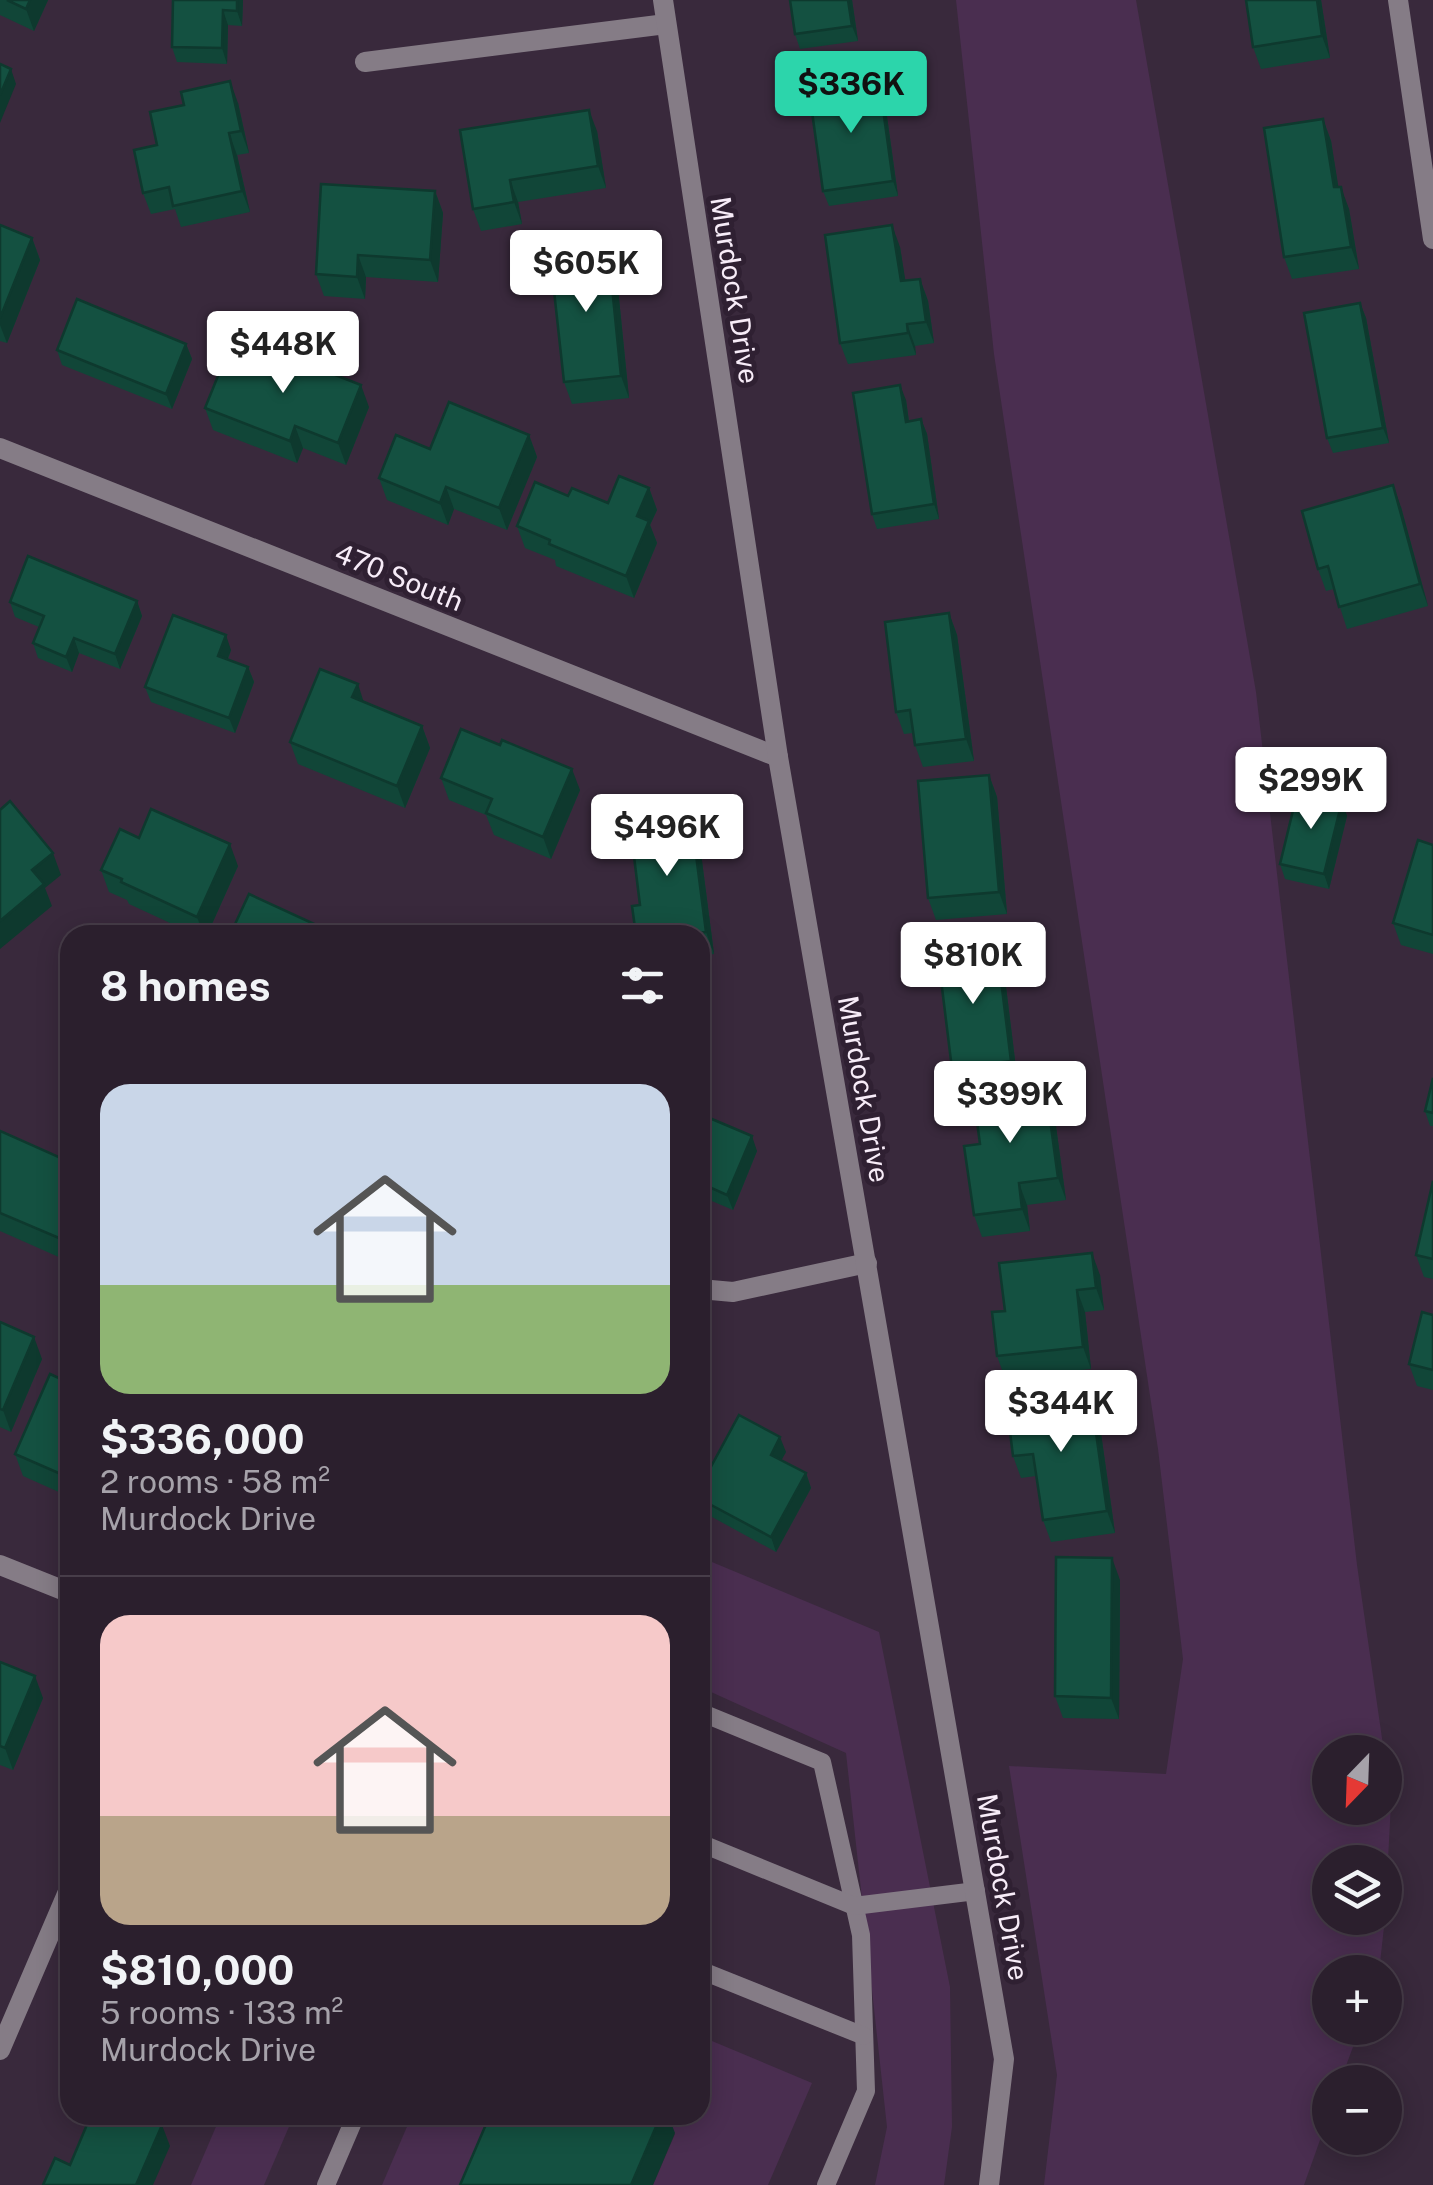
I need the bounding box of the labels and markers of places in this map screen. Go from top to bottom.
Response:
pin: $336K [781,51,921,136]
pin: $605K [516,230,656,315]
pin: $448K [213,311,353,396]
pin: $299K [1241,747,1381,832]
pin: $496K [597,794,737,879]
pin: $810K [903,922,1043,1007]
pin: $399K [940,1061,1080,1146]
pin: $344K [991,1370,1131,1455]

